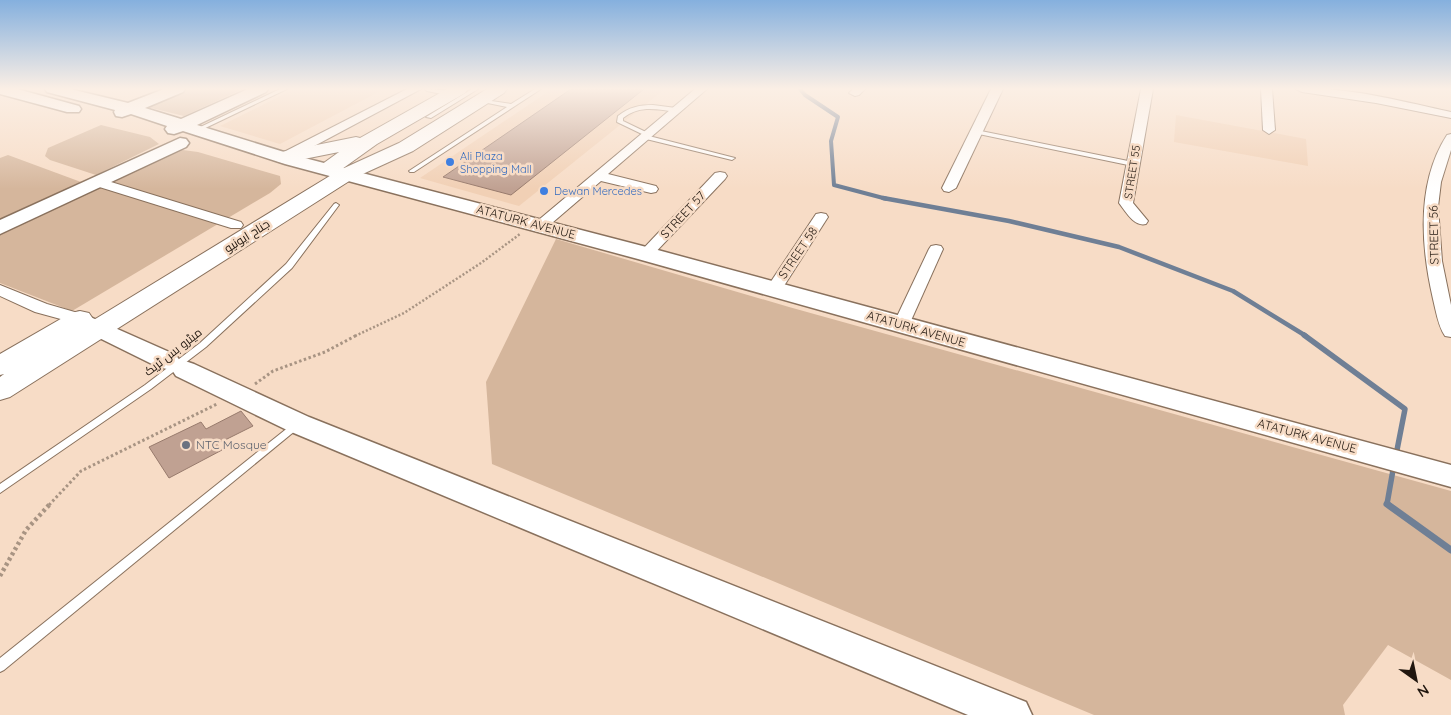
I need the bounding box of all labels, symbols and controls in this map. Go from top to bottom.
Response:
street label: STREET 55 [1121,144,1143,200]
place label: Ali Plaza Shopping Mall [460,149,532,176]
marker: Ali Plaza Shopping Mall [444,156,456,168]
place label: Dewan Mercedes [554,184,642,198]
marker: Dewan Mercedes [538,185,550,197]
street label: STREET 57 [657,188,708,241]
street label: ATATURK AVENUE [475,201,577,242]
street label: STREET 56 [1425,205,1442,265]
street label: جناح ایونیو [221,216,273,256]
street label: STREET 58 [775,224,820,281]
street label: ATATURK AVENUE [865,307,967,350]
street label: میٹرو بس ٹریک [141,324,205,379]
street label: ATATURK AVENUE [1256,415,1358,456]
place label: NTC Mosque [196,437,267,452]
marker: NTC Mosque [180,439,192,451]
north arrow [1391,655,1441,705]
text: N [1414,681,1432,701]

